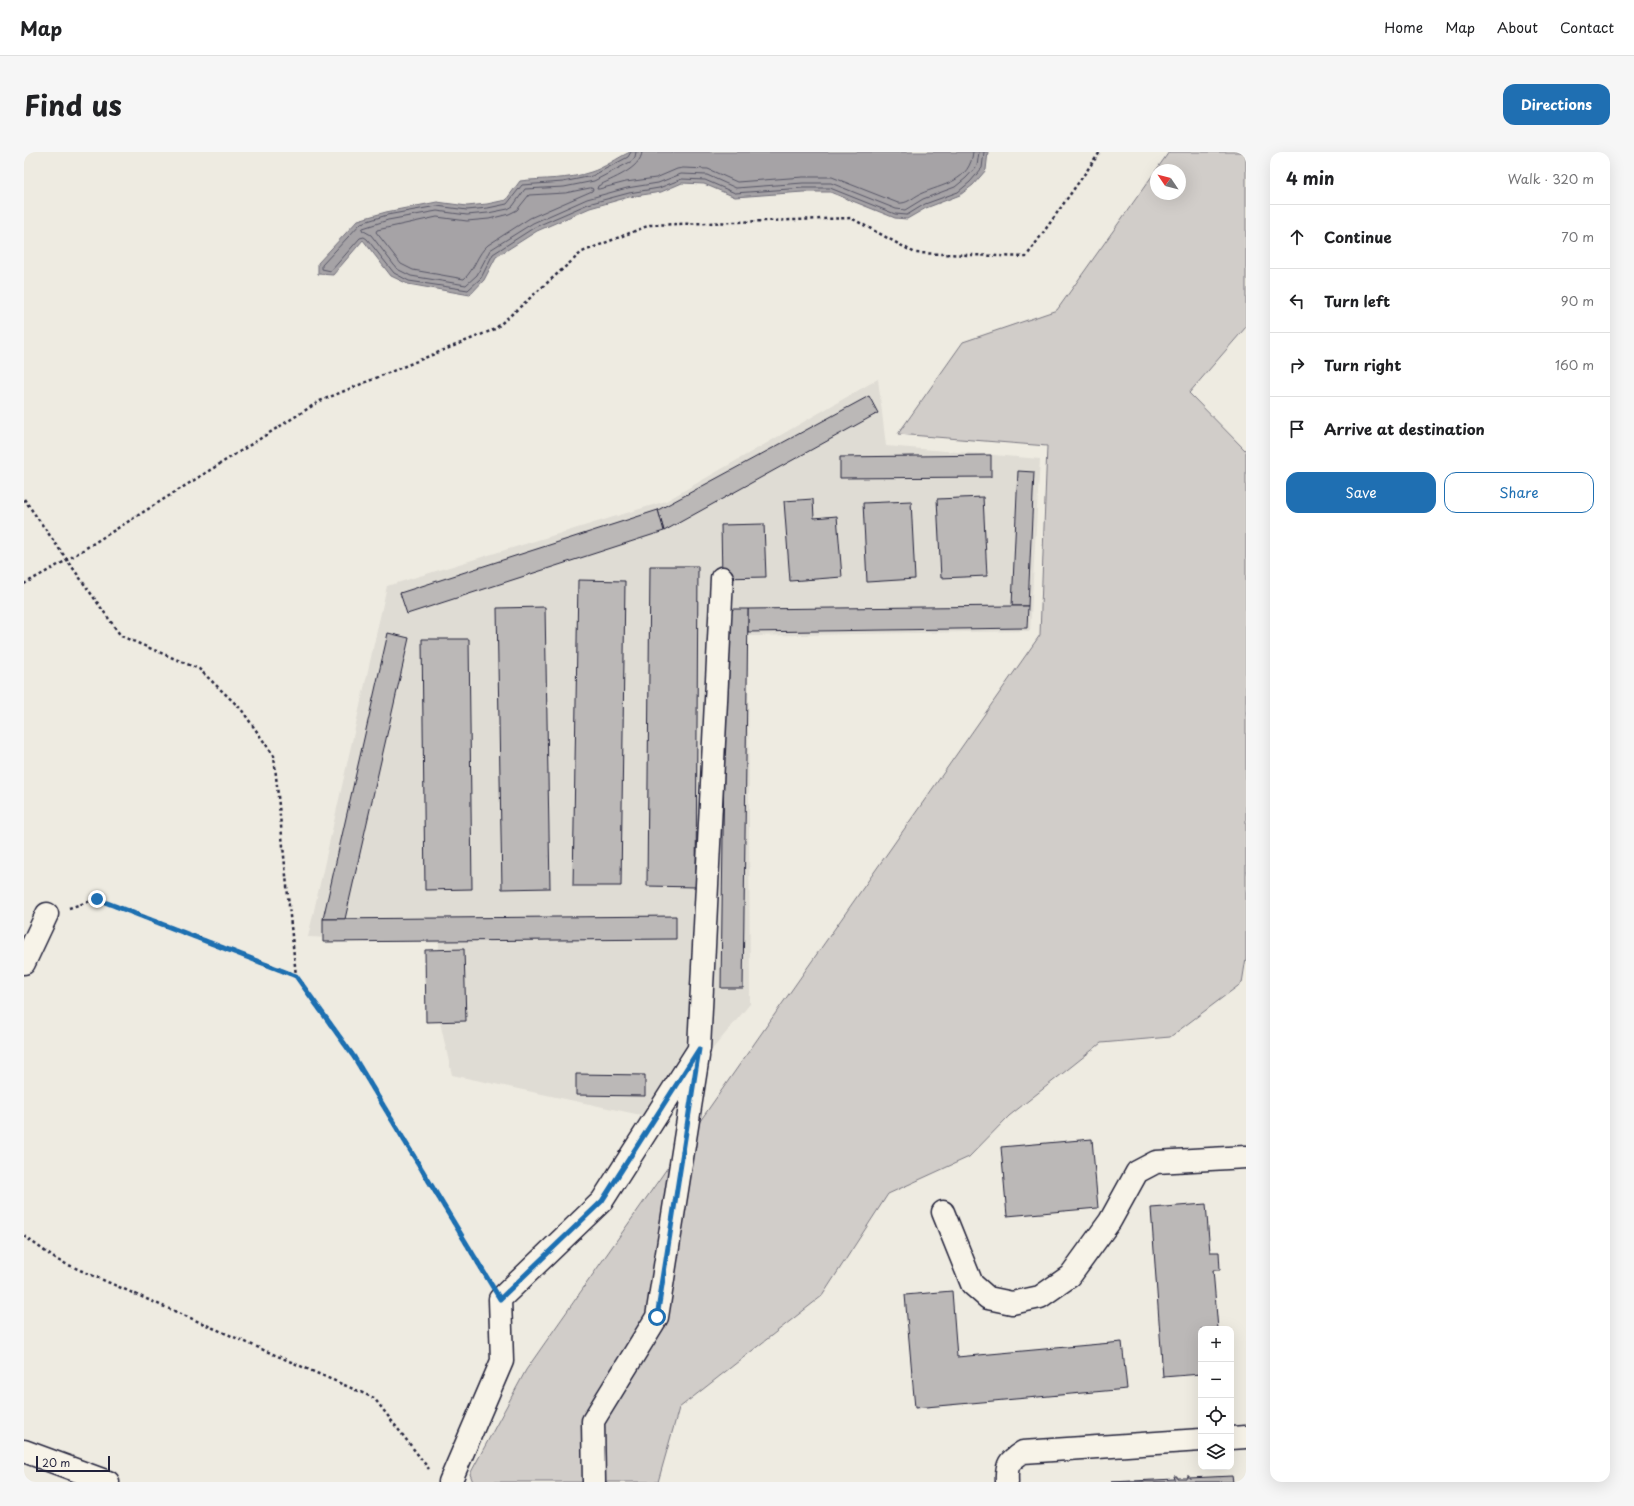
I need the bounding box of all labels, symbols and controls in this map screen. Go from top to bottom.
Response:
text: Map [20,14,62,42]
text: Home [1384,17,1423,38]
text: Map [1445,17,1475,38]
text: About [1497,17,1538,38]
text: Contact [1560,17,1614,38]
text: Find us [24,83,122,126]
button: Directions [1503,84,1610,125]
north arrow [1150,164,1186,200]
text: 4 min [1286,165,1334,191]
text: Walk · 320 m [1508,169,1594,188]
text: Continue [1324,225,1392,248]
icon: ahead [1286,226,1308,248]
text: 70 m [1561,227,1594,246]
text: Turn left [1324,289,1390,312]
icon: left [1286,290,1308,312]
text: 90 m [1561,291,1594,310]
text: Turn right [1324,353,1401,376]
icon: right [1286,354,1308,376]
text: 160 m [1555,355,1594,374]
text: Arrive at destination [1324,417,1485,440]
icon: arrive [1286,418,1308,440]
button: Save [1286,472,1436,513]
button: Share [1444,472,1594,513]
route end [88,890,106,908]
route start [648,1308,666,1326]
map controls [1198,1326,1234,1470]
button: + [1198,1326,1234,1362]
button: − [1198,1362,1234,1398]
button: locate [1198,1398,1234,1434]
button: layers [1198,1434,1234,1470]
scale bar [36,1454,110,1473]
text: 20 m [42,1454,70,1471]

